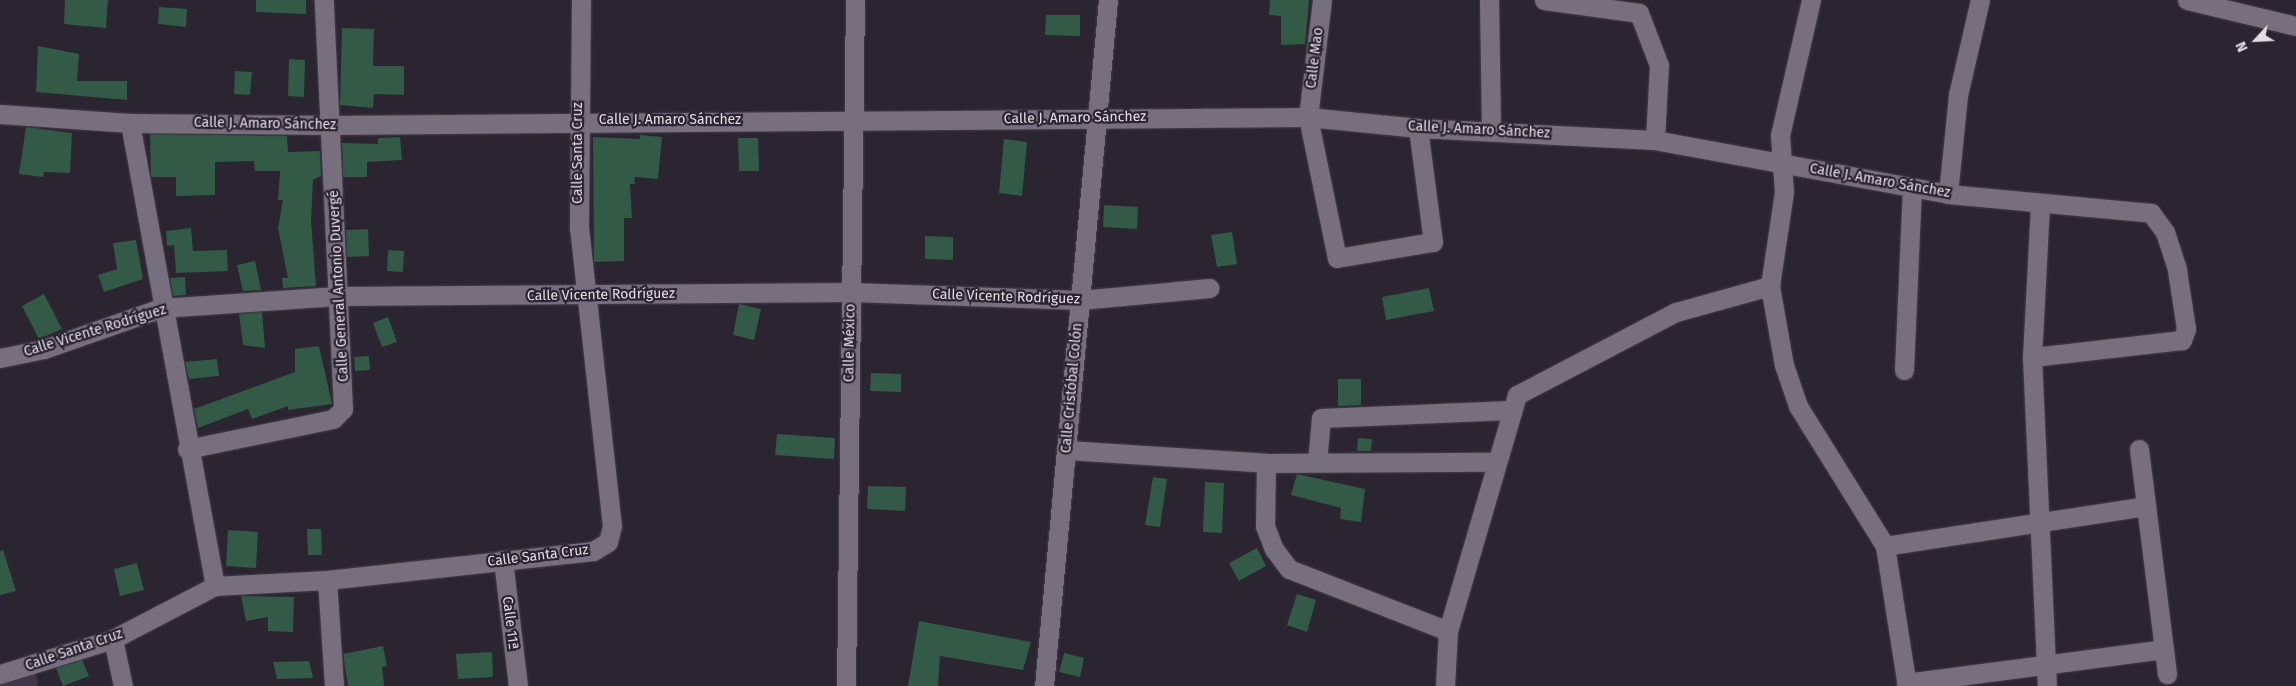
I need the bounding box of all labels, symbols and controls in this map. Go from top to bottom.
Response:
north arrow [2231,15,2281,65]
street label: Calle Mao [1303,27,1327,89]
text: N [2232,39,2252,54]
street label: Calle Santa Cruz [570,102,586,204]
street label: Calle J. Amaro Sánchez [1004,108,1146,128]
street label: Calle J. Amaro Sánchez [599,112,741,128]
street label: Calle J. Amaro Sánchez [194,114,336,134]
street label: Calle J. Amaro Sánchez [1407,118,1551,142]
street label: Calle J. Amaro Sánchez [1808,160,1952,202]
street label: Calle General Antonio Duvergé [326,190,352,382]
street label: Calle Vicente Rodríguez [527,285,675,305]
street label: Calle Vicente Rodríguez [932,286,1080,308]
street label: Calle Vicente Rodríguez [22,301,168,361]
street label: Calle México [841,304,859,382]
street label: Calle Cristóbal Colón [1058,322,1086,454]
street label: Calle Santa Cruz [487,541,589,571]
street label: Calle 11ª [498,595,522,651]
street label: Calle Santa Cruz [23,626,125,674]

